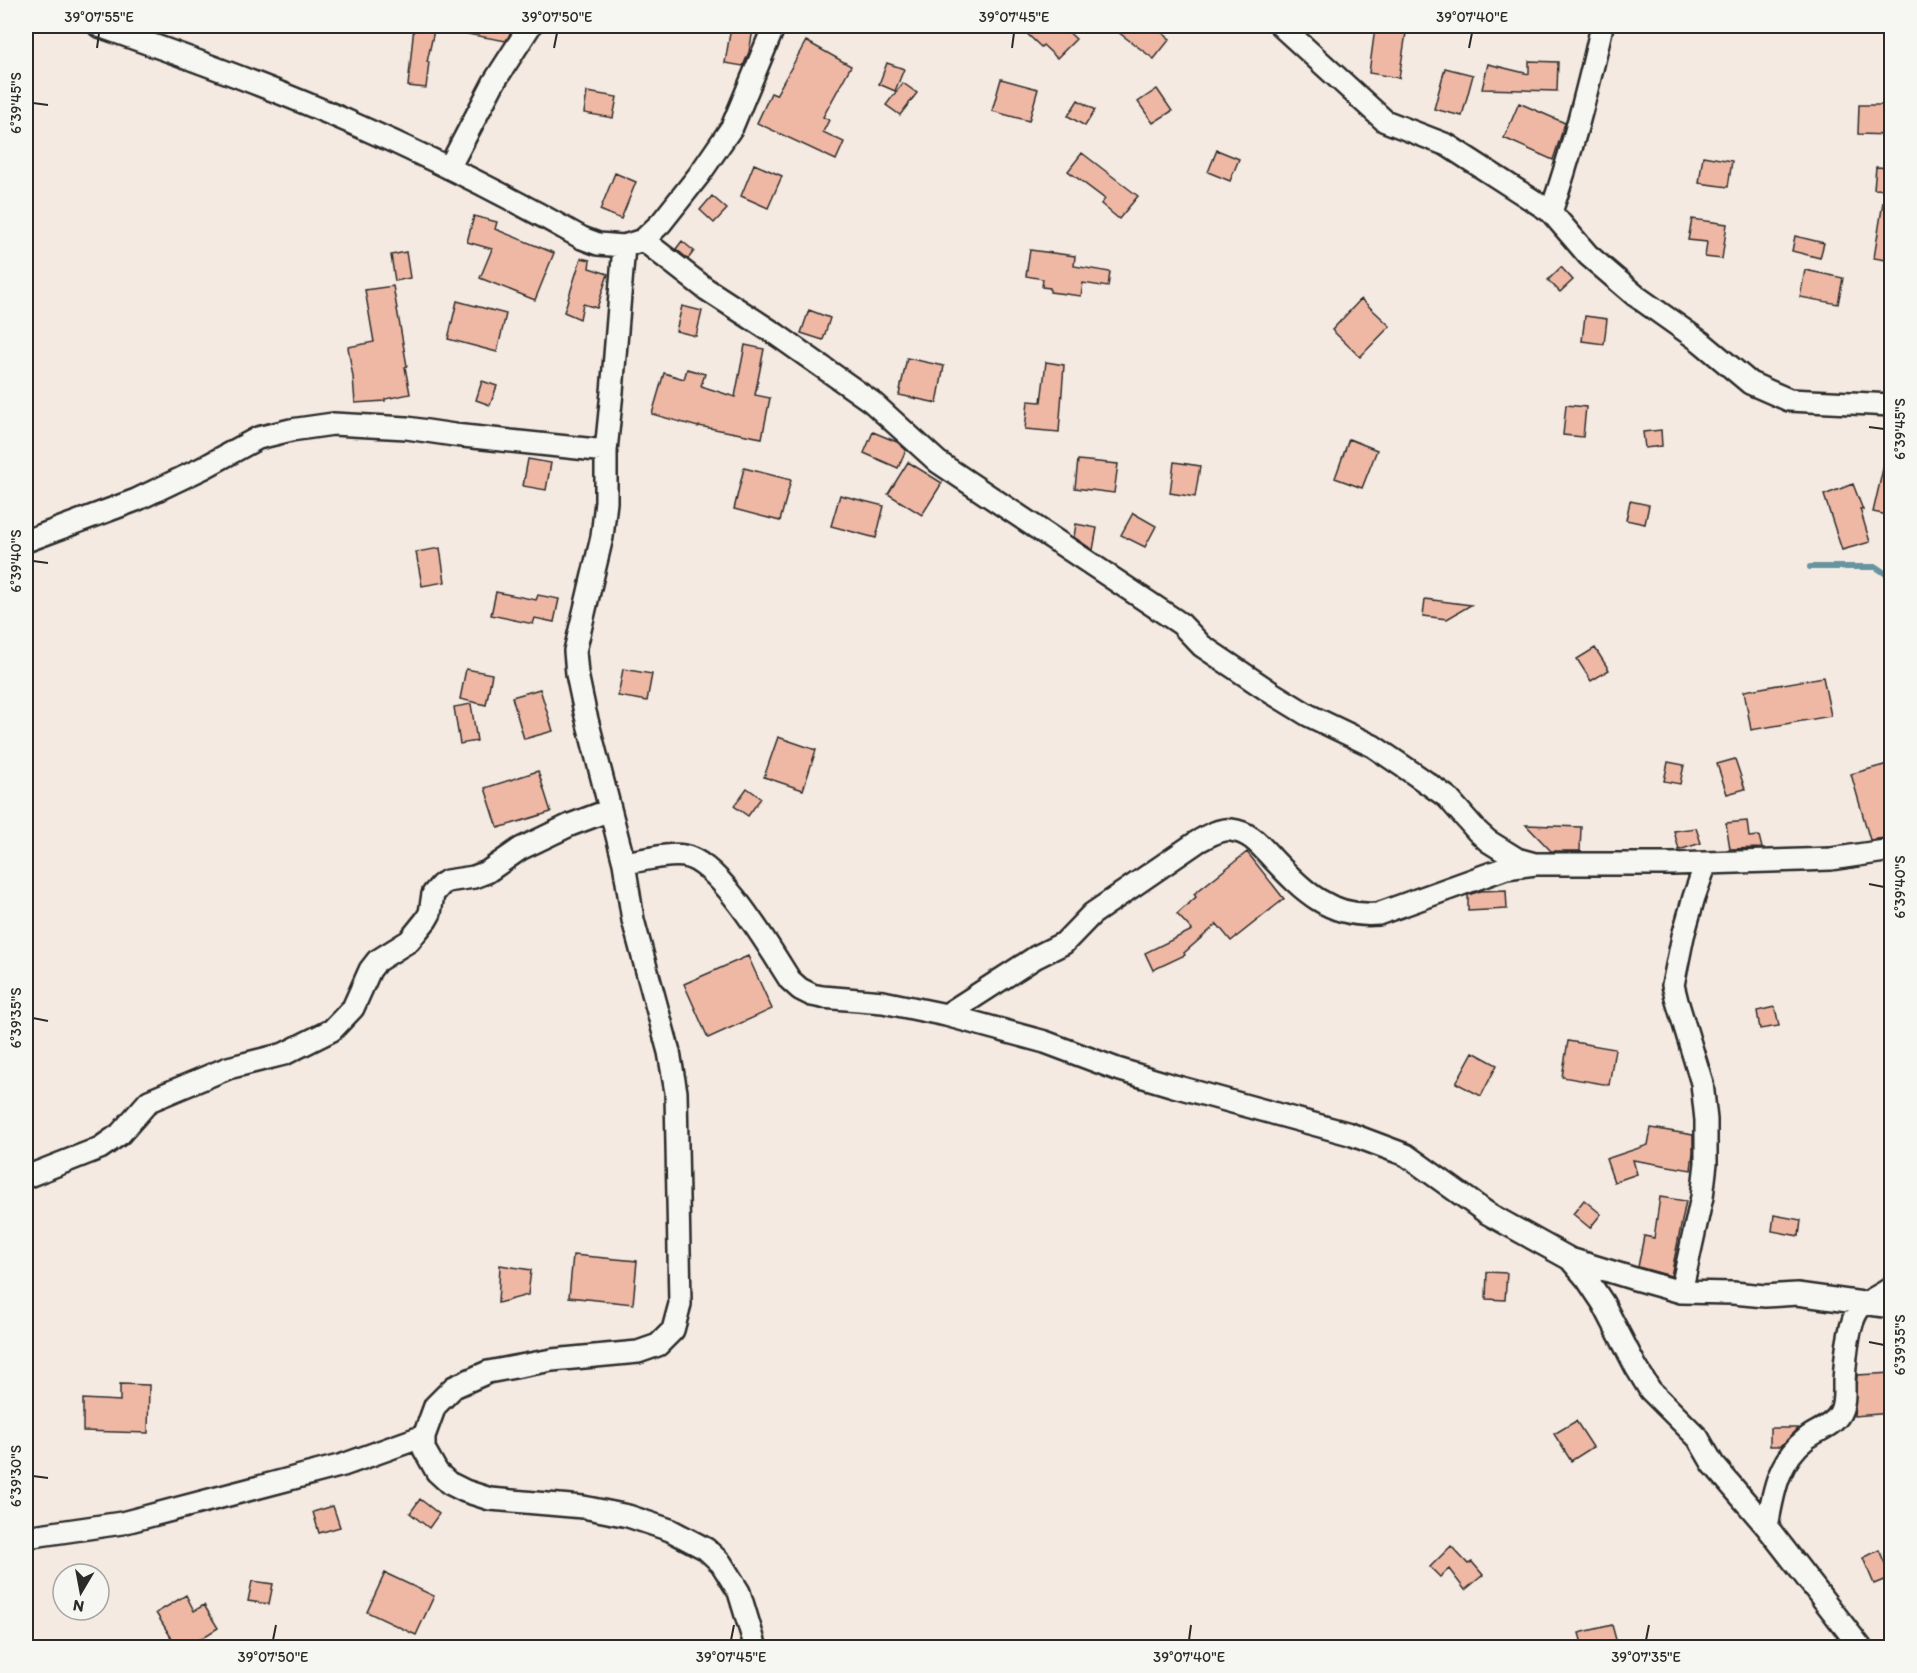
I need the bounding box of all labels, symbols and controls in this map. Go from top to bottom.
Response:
text: 39°07'55"E [64,8,134,26]
text: 39°07'50"E [522,8,592,26]
text: 39°07'45"E [979,8,1049,26]
text: 39°07'40"E [1436,8,1508,26]
text: 6°39'45"S [7,72,25,134]
text: 6°39'45"S [1891,398,1909,460]
text: 6°39'40"S [7,529,25,593]
text: 6°39'40"S [1891,855,1909,919]
text: 6°39'35"S [7,987,25,1049]
text: 6°39'35"S [1891,1314,1909,1376]
text: 6°39'30"S [7,1445,25,1507]
north arrow [51,1562,111,1622]
text: N [72,1596,85,1617]
text: 39°07'50"E [238,1648,308,1666]
text: 39°07'45"E [696,1648,766,1666]
text: 39°07'40"E [1153,1648,1225,1666]
text: 39°07'35"E [1611,1648,1681,1666]

